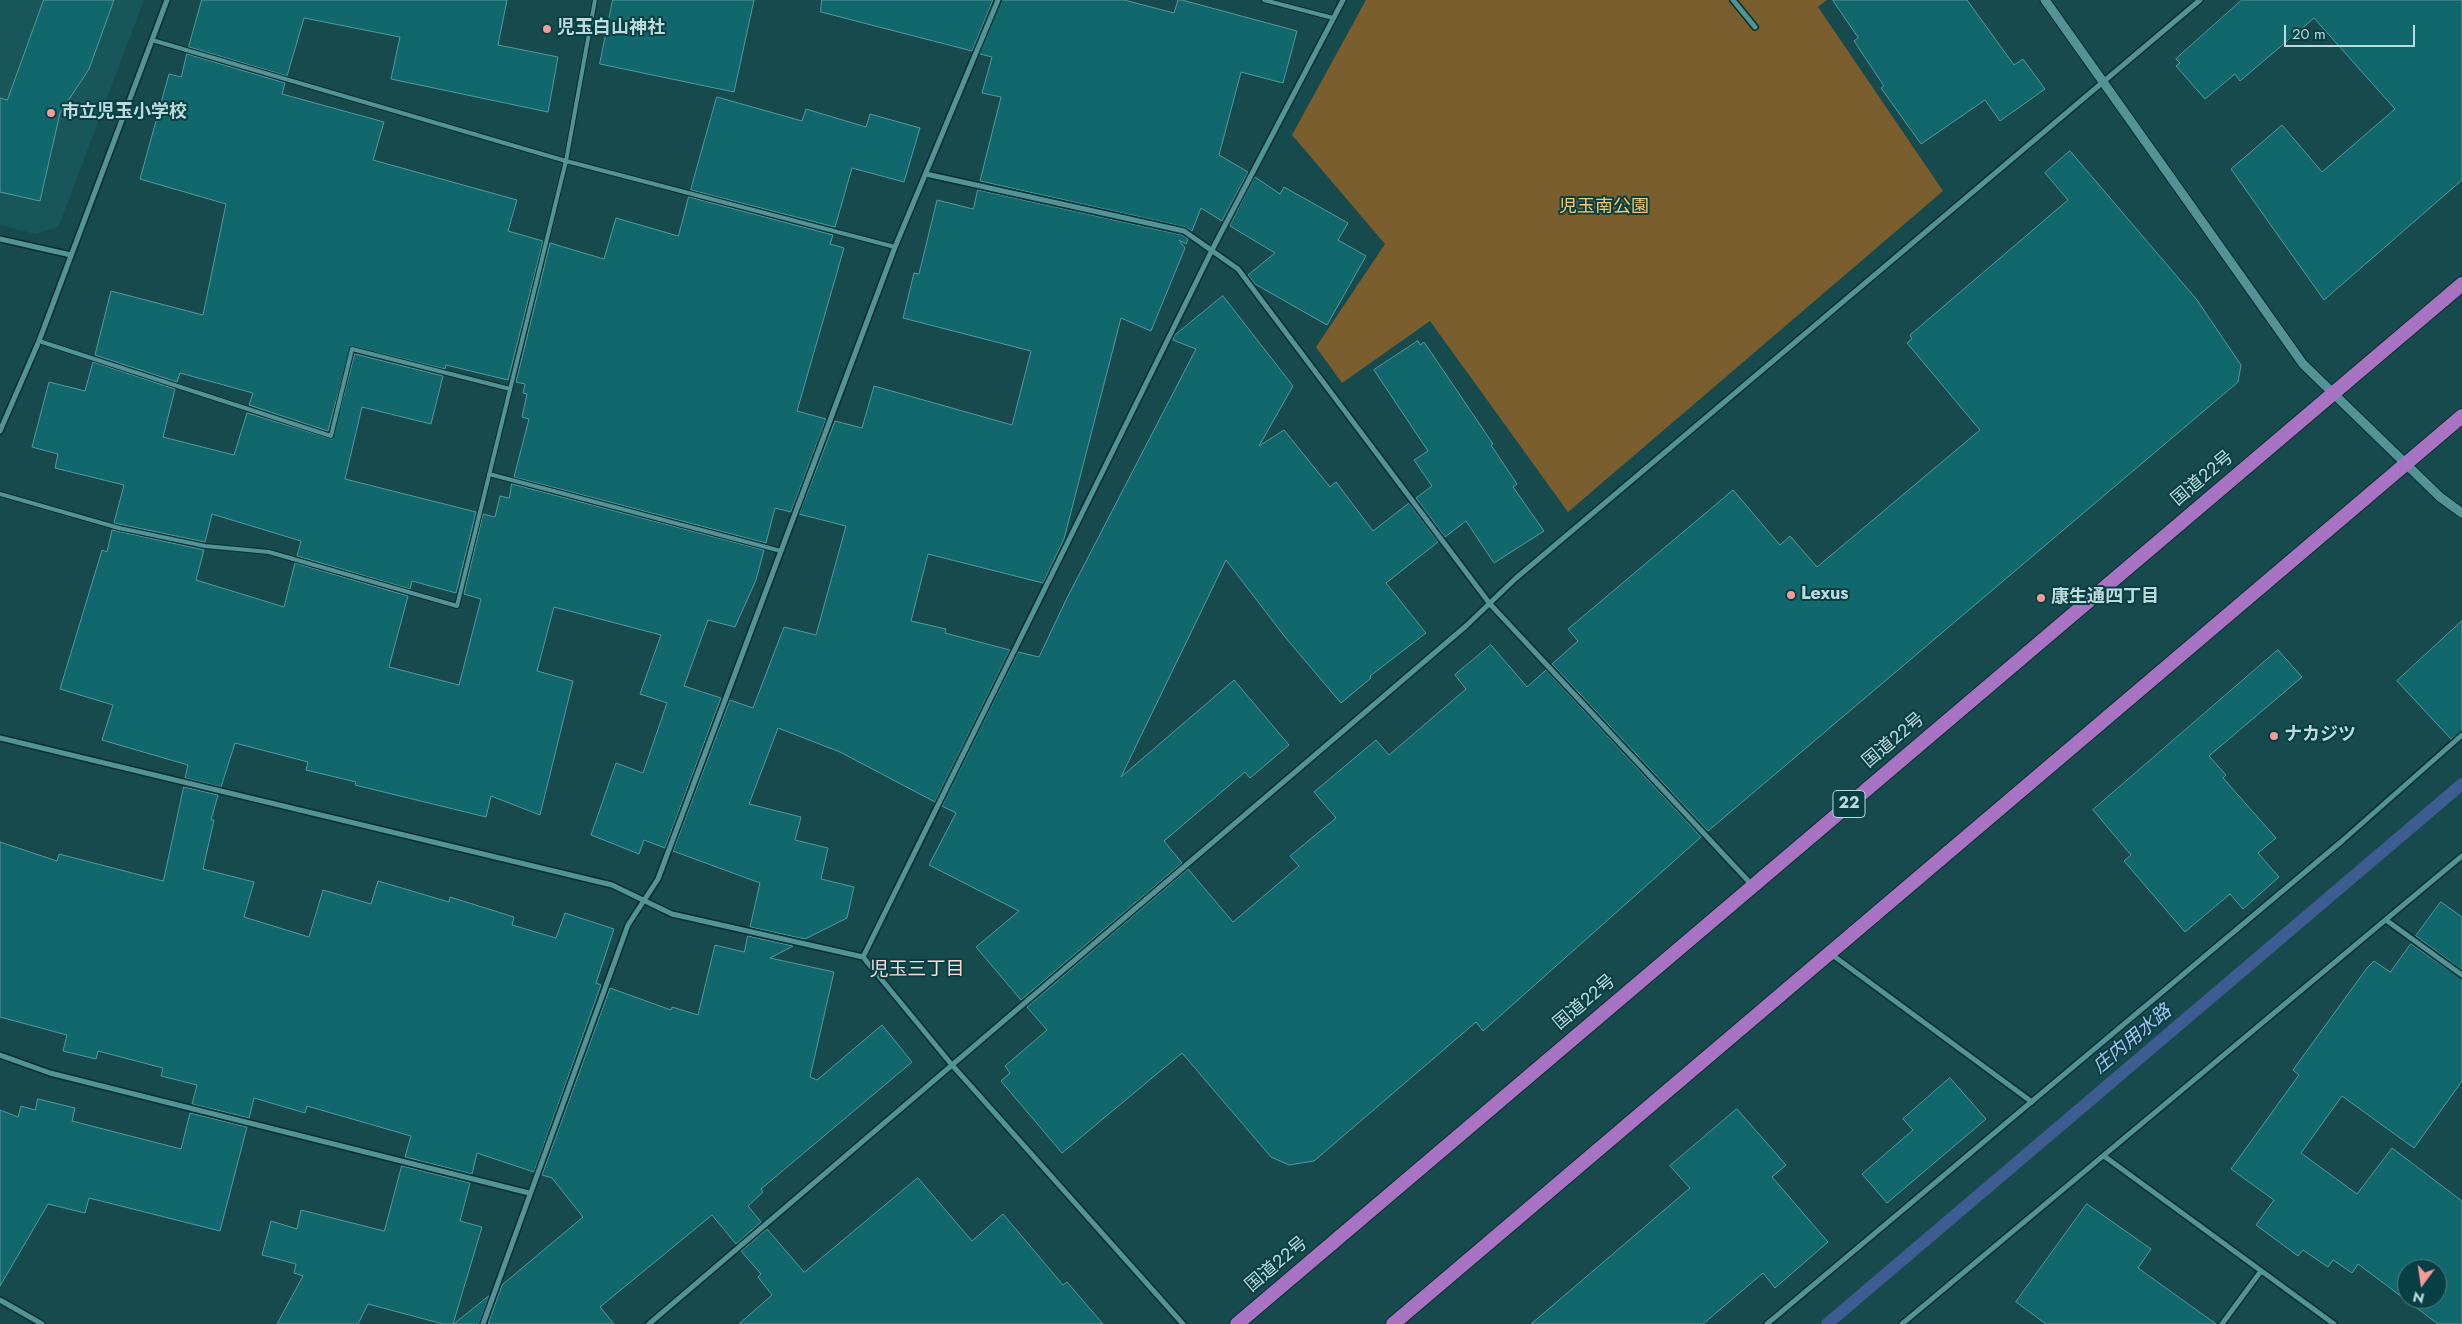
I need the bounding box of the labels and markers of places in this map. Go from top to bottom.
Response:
place label: 児玉白山神社 [557,18,665,40]
marker: 児玉白山神社 [541,23,553,35]
place label: 市立児玉小学校 [61,102,187,124]
marker: 市立児玉小学校 [45,107,57,119]
place label: Lexus [1801,584,1849,606]
place label: 康生通四丁目 [2051,587,2159,609]
marker: Lexus [1785,589,1797,601]
marker: 康生通四丁目 [2035,592,2047,604]
place label: ナカジツ [2284,725,2356,747]
marker: ナカジツ [2268,730,2280,742]

